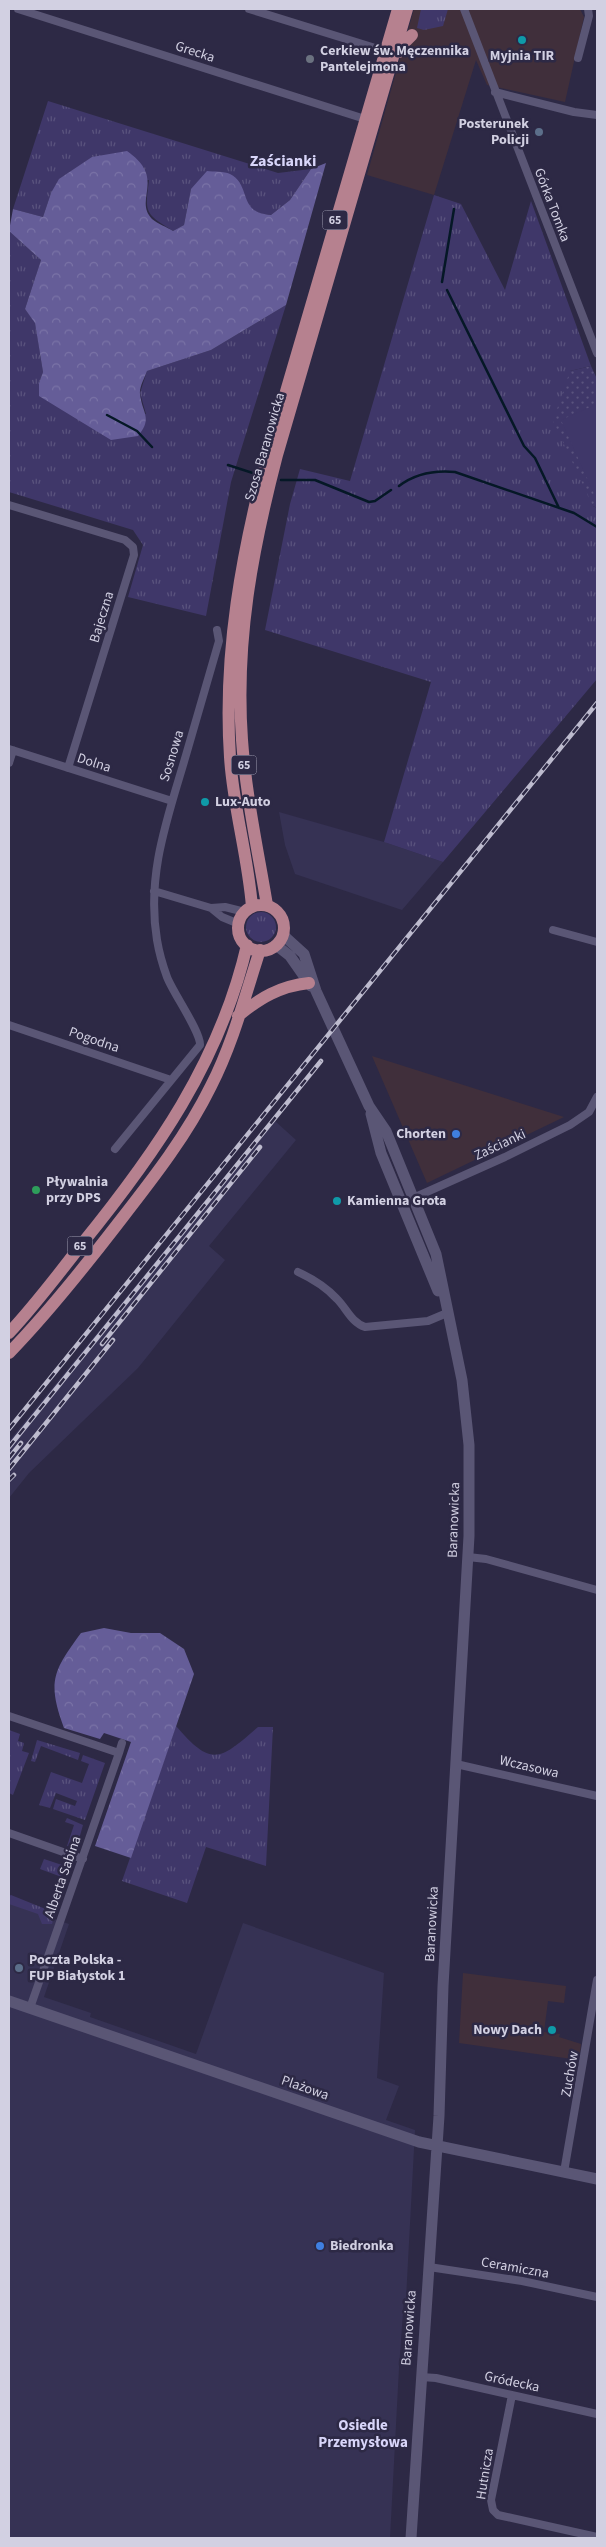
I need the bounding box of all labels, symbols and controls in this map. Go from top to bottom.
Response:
marker: Myjnia TIR [516,34,528,46]
street label: Grecka [173,36,217,68]
place label: Cerkiew św. Męczennika Pantelejmona [320,41,469,77]
place label: Myjnia TIR [490,46,555,66]
marker: Cerkiew św. Męczennika Pantelejmona [304,53,316,65]
place label: Posterunek Policji [459,114,529,150]
marker: Posterunek Policji [533,126,545,138]
district label: Zaścianki [250,150,316,172]
street label: Górka Tomka [529,165,575,245]
road number: 65 [322,210,348,230]
street label: Szosa Baranowicka [240,390,290,504]
street label: Bajeczna [85,589,119,645]
street label: Sosnowa [155,728,189,784]
street label: Dolna [75,748,113,778]
road number: 65 [232,756,256,774]
place label: Lux-Auto [215,792,271,812]
marker: Lux-Auto [199,796,211,808]
street label: Pogodna [66,1022,122,1058]
place label: Chorten [396,1124,446,1144]
street label: Zaścianki [471,1124,529,1166]
marker: Chorten [450,1128,462,1140]
place label: Pływalnia przy DPS [46,1172,108,1208]
marker: Pływalnia przy DPS [30,1184,42,1196]
place label: Kamienna Grota [347,1191,447,1211]
marker: Kamienna Grota [331,1195,343,1207]
road number: 65 [68,1236,92,1256]
street label: Baranowicka [443,1482,465,1558]
street label: Wczasowa [497,1750,561,1784]
street label: Alberta Sabina [40,1833,86,1921]
street label: Baranowicka [420,1886,444,1962]
place label: Poczta Polska - FUP Białystok 1 [29,1950,125,1986]
marker: Poczta Polska - FUP Białystok 1 [13,1962,25,1974]
place label: Nowy Dach [473,2020,542,2040]
marker: Nowy Dach [546,2024,558,2036]
street label: Zuchów [556,2049,584,2099]
street label: Plażowa [279,2071,331,2105]
place label: Biedronka [330,2236,394,2256]
marker: Biedronka [314,2240,326,2252]
street label: Ceramiczna [479,2252,551,2284]
street label: Baranowicka [396,2289,422,2367]
street label: Gródecka [483,2366,541,2398]
district label: Osiedle Przemysłowa [318,2415,408,2453]
street label: Hutnicza [471,2447,499,2501]

